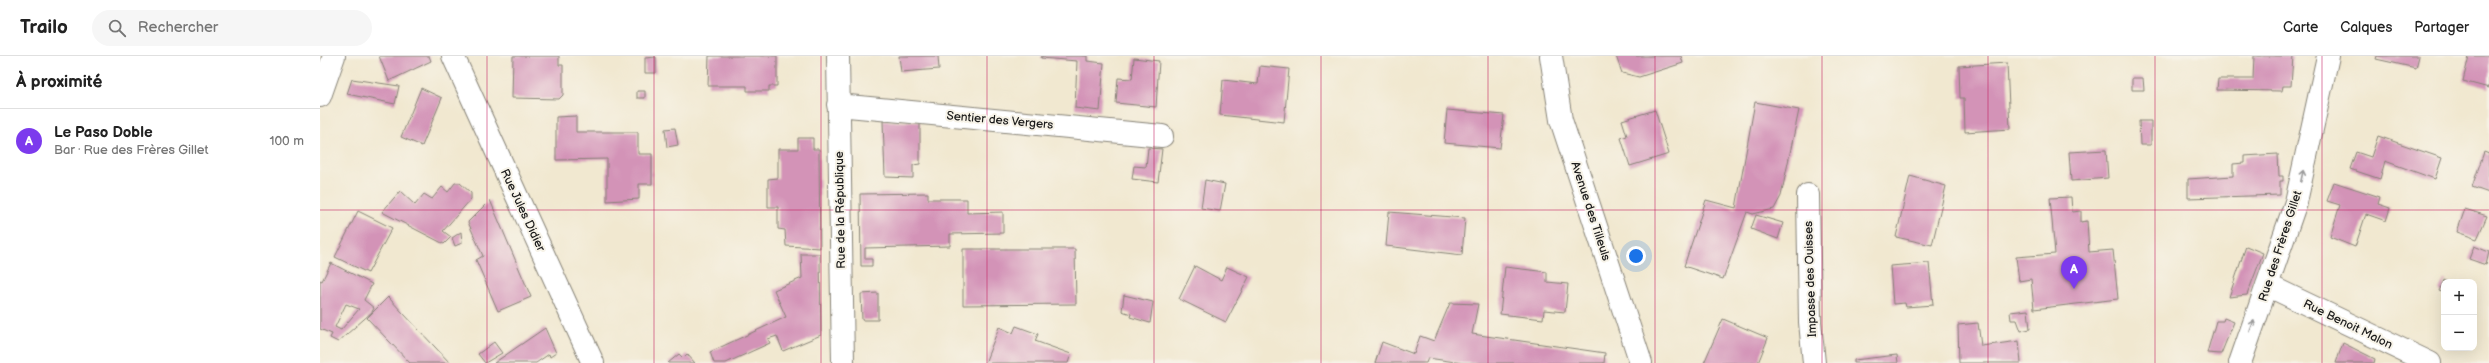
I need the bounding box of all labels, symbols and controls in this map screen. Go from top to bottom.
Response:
search box [92,10,372,46]
text: Trailo [20,16,68,39]
icon: search [106,17,128,39]
text: Rechercher [138,18,218,37]
text: Carte [2283,19,2318,36]
text: Calques [2340,19,2392,36]
text: Partager [2414,19,2469,36]
text: À proximité [16,72,102,92]
street label: Sentier des Vergers [946,108,1054,133]
text: Le Paso Doble [54,123,153,142]
text: A [25,133,33,149]
text: 100 m [269,133,304,149]
text: Bar · Rue des Frères Gillet [54,142,209,158]
street label: Rue de la République [832,151,849,269]
street label: Avenue des Tilleuls [1567,160,1614,263]
street label: Rue Jules Didier [497,167,549,255]
one-way arrow [2298,170,2306,183]
street label: Rue des Frères Gillet [2255,189,2306,303]
street label: Impasse des Ouisses [1801,221,1820,337]
your location [1626,246,1646,266]
pin: A [2061,256,2087,289]
map controls [2441,279,2477,351]
button: + [2441,279,2477,315]
street label: Rue Benoit Malon [2301,296,2395,353]
button: − [2441,315,2477,351]
one-way arrow [2249,321,2257,333]

